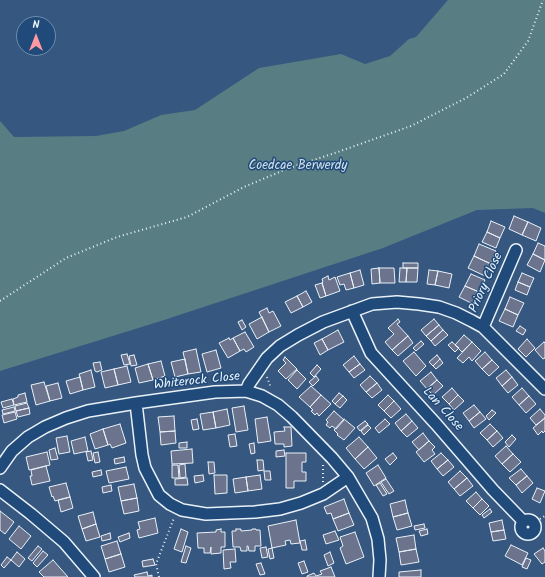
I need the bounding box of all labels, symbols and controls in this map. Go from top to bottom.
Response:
north arrow [16,16,56,56]
text: N [33,16,39,34]
park label: Coedcae Berwerdy [249,159,347,175]
street label: Priory Close [467,250,507,316]
street label: Whiterock Close [153,370,241,394]
street label: Lan Close [418,385,466,435]

